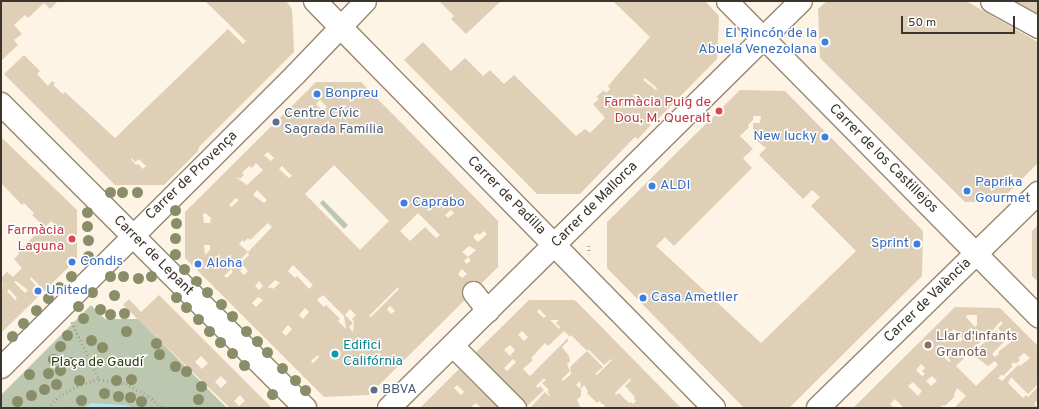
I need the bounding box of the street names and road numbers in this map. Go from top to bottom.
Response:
street label: Carrer de los Castillejos [825,101,941,217]
street label: Carrer de Provença [143,128,241,224]
street label: Carrer de Padilla [463,153,549,239]
street label: Carrer de Mallorca [548,158,642,252]
street label: Carrer de Lepant [109,212,197,300]
street label: Carrer de València [881,255,975,347]

